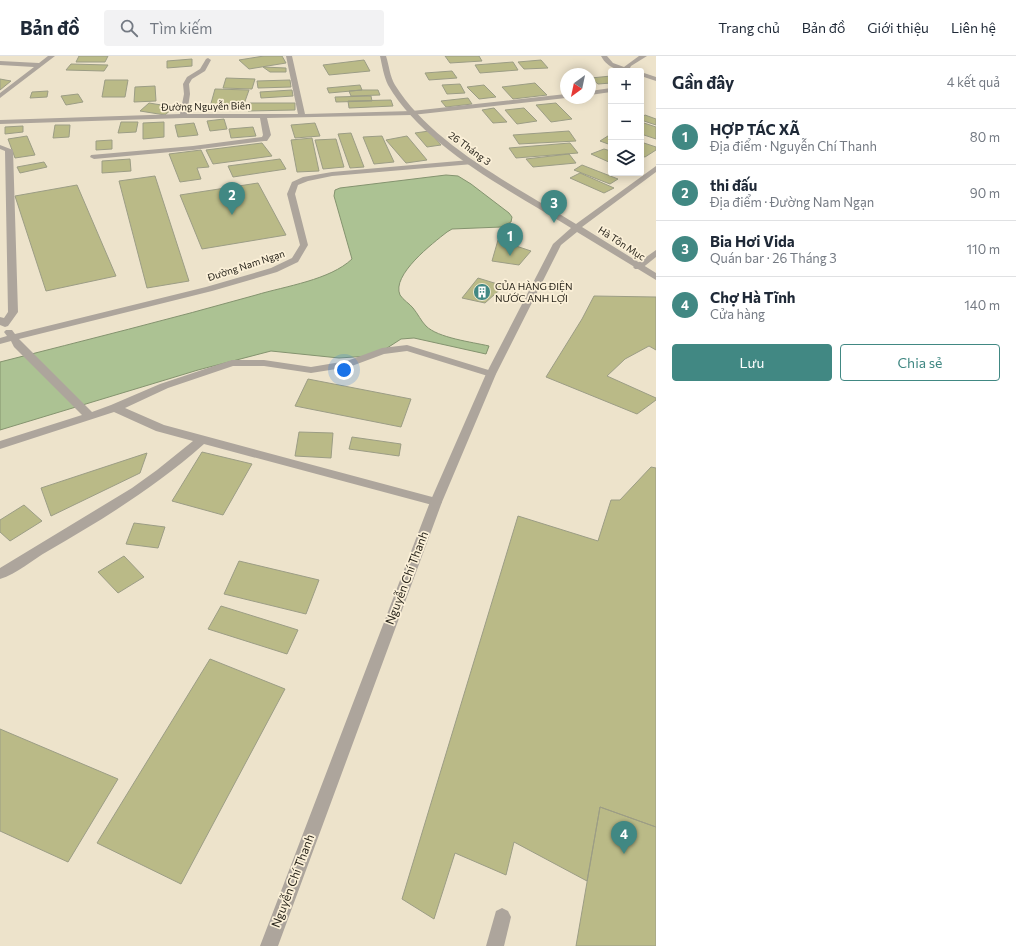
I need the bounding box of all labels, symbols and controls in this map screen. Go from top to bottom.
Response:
search box [104,10,384,46]
text: Bản đồ [20,16,80,39]
icon: search [118,17,140,39]
text: Tìm kiếm [150,19,212,37]
text: Trang chủ [718,19,780,36]
text: Bản đồ [802,19,845,36]
text: Giới thiệu [867,19,929,36]
text: Liên hệ [951,19,996,36]
north arrow [560,68,596,104]
map controls [608,68,644,176]
button: + [608,68,644,104]
text: Gần đây [672,72,734,93]
text: 4 kết quả [947,74,1000,90]
street label: Đường Nguyễn Biên [160,99,251,113]
button: − [608,104,644,140]
text: HỢP TÁC XÃ [710,120,800,138]
street label: 26 Tháng 3 [446,129,494,168]
text: 1 [682,129,688,145]
text: 80 m [970,129,1000,145]
text: Địa điểm · Nguyễn Chí Thanh [710,138,877,154]
button: layers [608,140,644,176]
text: thi đấu [710,176,757,194]
pin: 2 [219,182,245,215]
text: 2 [681,185,689,201]
text: 90 m [970,185,1000,201]
pin: 3 [541,190,567,223]
text: Địa điểm · Đường Nam Ngạn [710,194,874,210]
pin: 1 [497,223,523,256]
street label: Hà Tôn Mục [596,223,648,263]
text: Bia Hơi Vida [710,232,795,250]
text: 3 [681,241,689,257]
text: 110 m [967,241,1000,257]
street label: Đường Nam Ngạn [205,247,286,283]
text: Quán bar · 26 Tháng 3 [710,250,837,266]
place label: CỦA HÀNG ĐIỆN NƯỚC ANH LỢI [495,280,573,304]
building icon: CỦA HÀNG ĐIỆN NƯỚC ANH LỢI [472,282,492,302]
text: Chợ Hà Tĩnh [710,288,796,306]
text: 4 [681,297,689,313]
text: 140 m [964,297,1000,313]
text: Cửa hàng [710,306,765,322]
button: Lưu [672,344,832,381]
button: Chia sẻ [840,344,1000,381]
your location [334,360,354,380]
street label: Nguyễn Chí Thanh [382,529,430,626]
pin: 4 [611,821,637,854]
street label: Nguyễn Chí Thanh [268,832,316,929]

